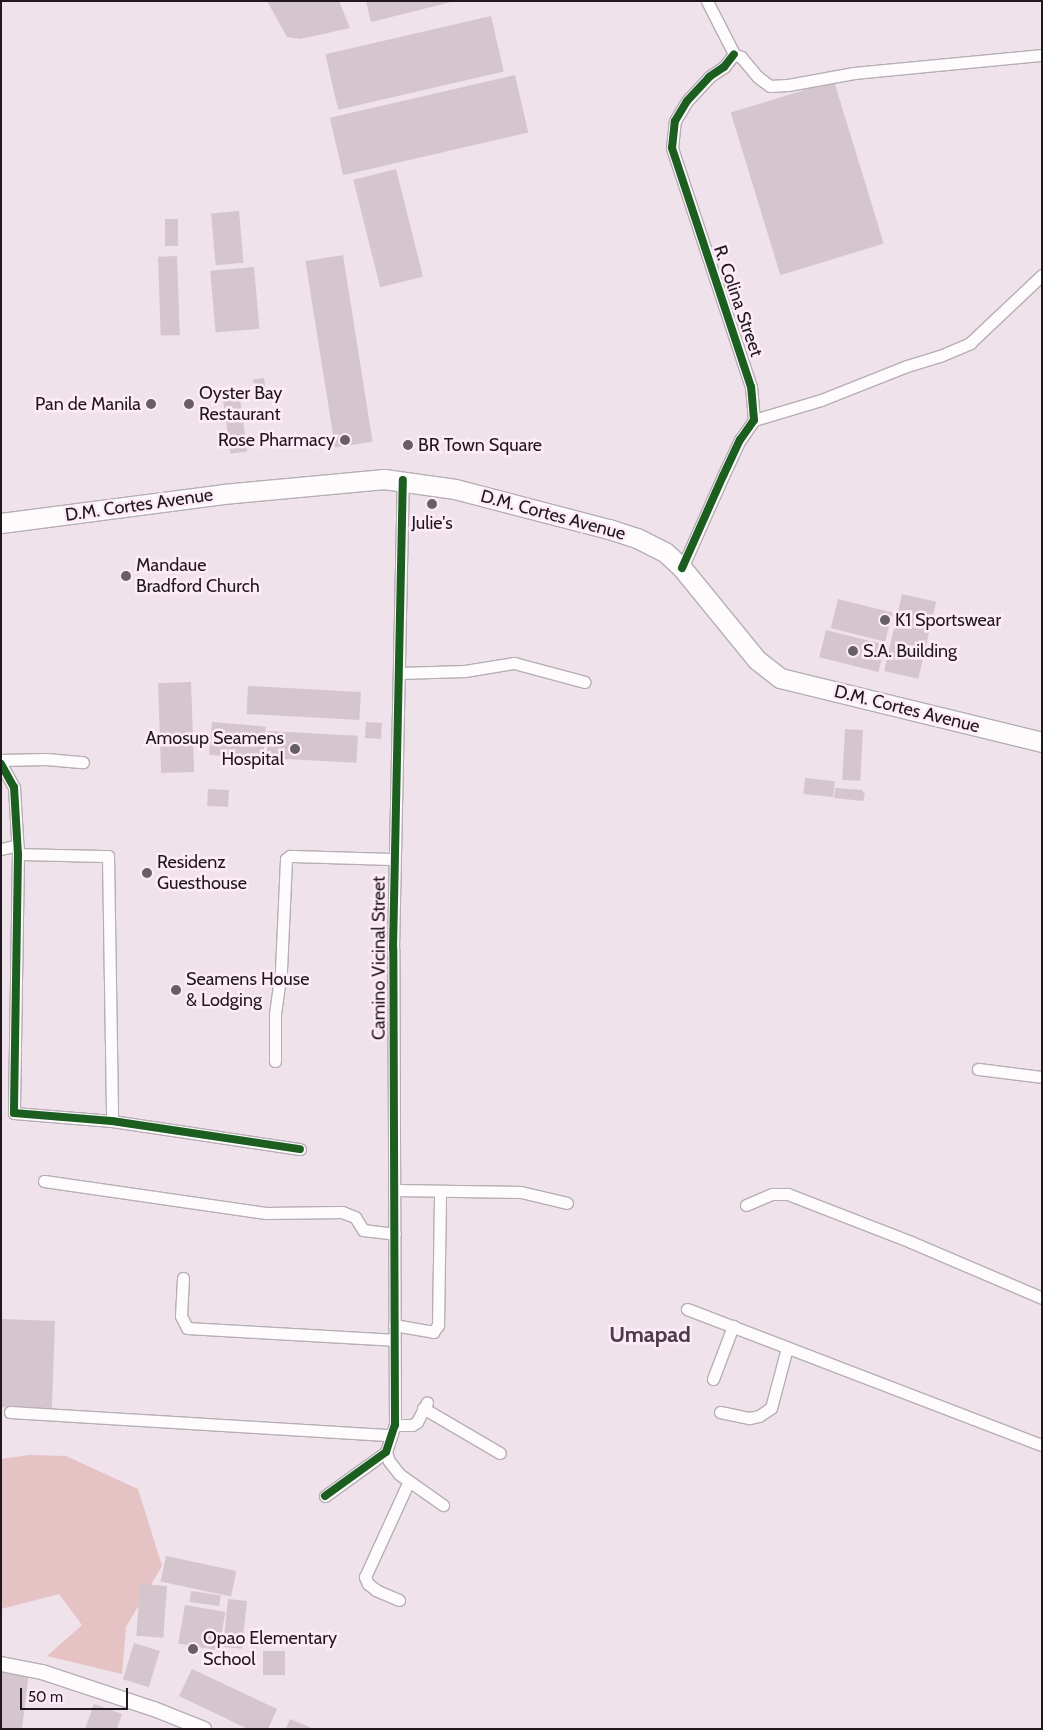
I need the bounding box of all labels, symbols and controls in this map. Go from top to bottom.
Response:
street label: R. Colina Street [709,242,767,360]
place label: Oyster Bay Restaurant [199,383,282,426]
place label: Pan de Manila [35,393,141,415]
marker: Pan de Manila [145,398,157,410]
marker: Oyster Bay Restaurant [183,398,195,410]
place label: Rose Pharmacy [218,429,335,451]
marker: Rose Pharmacy [339,434,351,446]
place label: BR Town Square [418,434,542,456]
marker: BR Town Square [402,439,414,451]
street label: D.M. Cortes Avenue [64,484,214,526]
street label: D.M. Cortes Avenue [478,485,628,545]
marker: Julie's [426,498,438,510]
place label: Julie's [411,512,453,534]
place label: Mandaue Bradford Church [136,555,260,598]
marker: Mandaue Bradford Church [120,570,132,582]
place label: K1 Sportswear [895,609,1001,631]
marker: K1 Sportswear [879,614,891,626]
place label: S.A. Building [863,640,957,662]
marker: S.A. Building [847,645,859,657]
street label: D.M. Cortes Avenue [832,680,982,738]
place label: Amosup Seamens Hospital [145,728,284,771]
marker: Amosup Seamens Hospital [288,742,302,756]
place label: Residenz Guesthouse [157,852,247,894]
marker: Residenz Guesthouse [141,867,153,879]
street label: Camino Vicinal Street [368,876,390,1040]
place label: Seamens House & Lodging [186,969,309,1012]
marker: Seamens House & Lodging [170,984,182,996]
district label: Umapad [609,1322,691,1348]
place label: Opao Elementary School [203,1628,337,1670]
marker: Opao Elementary School [187,1643,199,1655]
scale bar [22,1678,130,1710]
text: 50 m [28,1688,63,1706]

